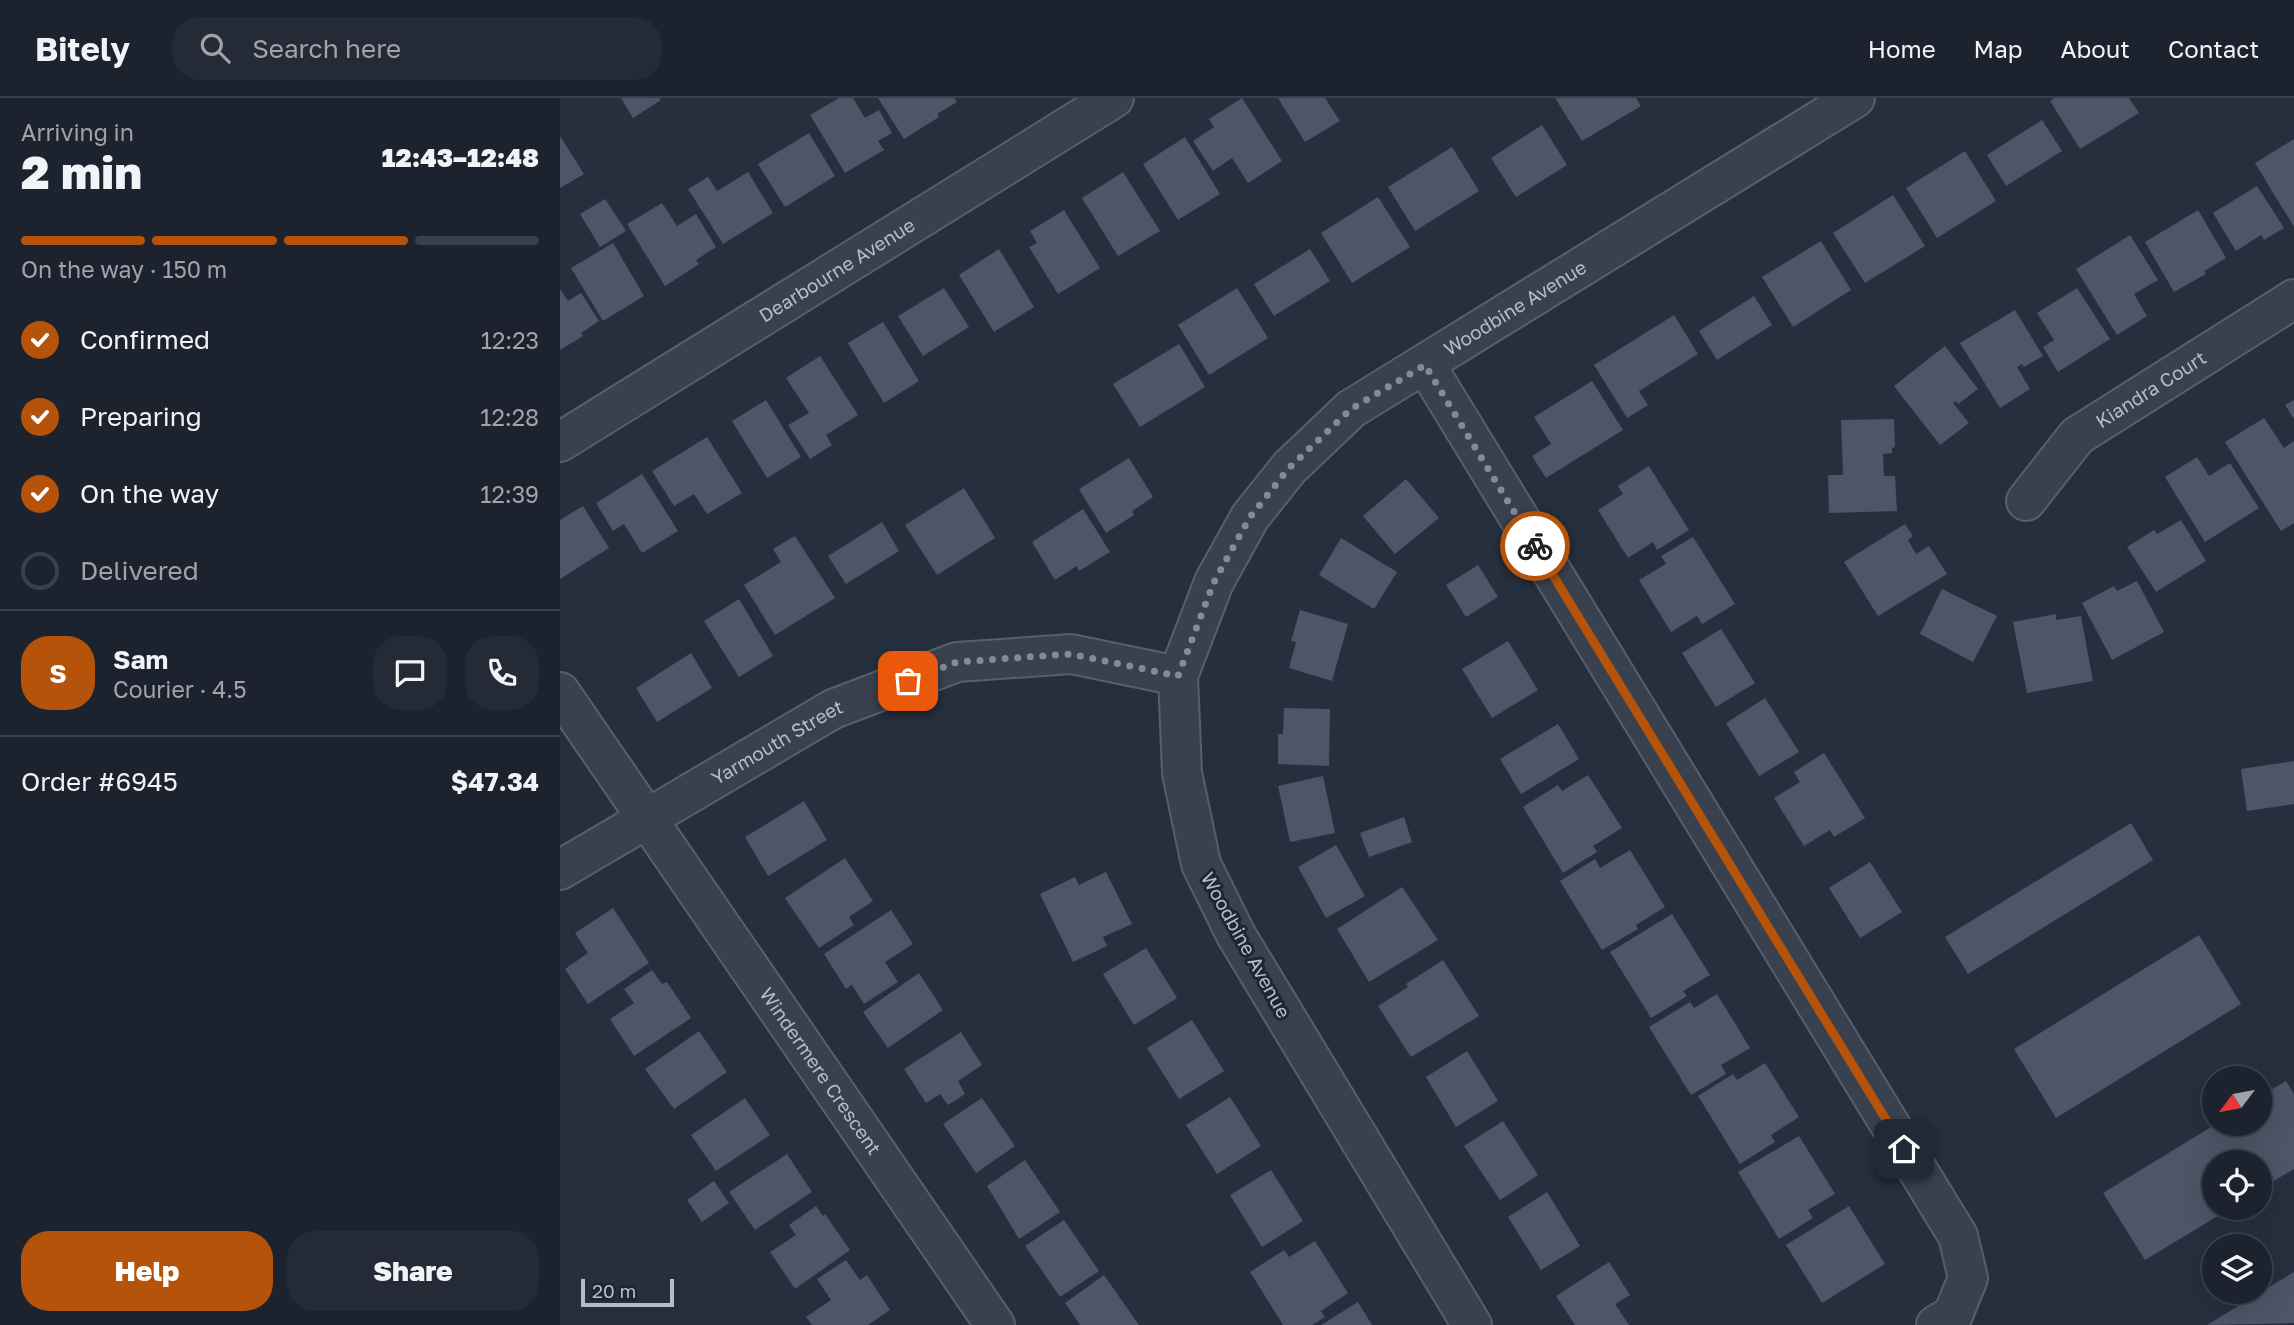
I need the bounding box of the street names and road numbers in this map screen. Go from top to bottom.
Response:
street label: Dearbourne Avenue [755,213,919,327]
street label: Woodbine Avenue [1439,255,1590,360]
street label: Kiandra Court [2091,345,2210,432]
street label: Yarmouth Street [707,694,846,789]
street label: Woodbine Avenue [1197,868,1296,1022]
street label: Windermere Crescent [755,983,886,1159]

